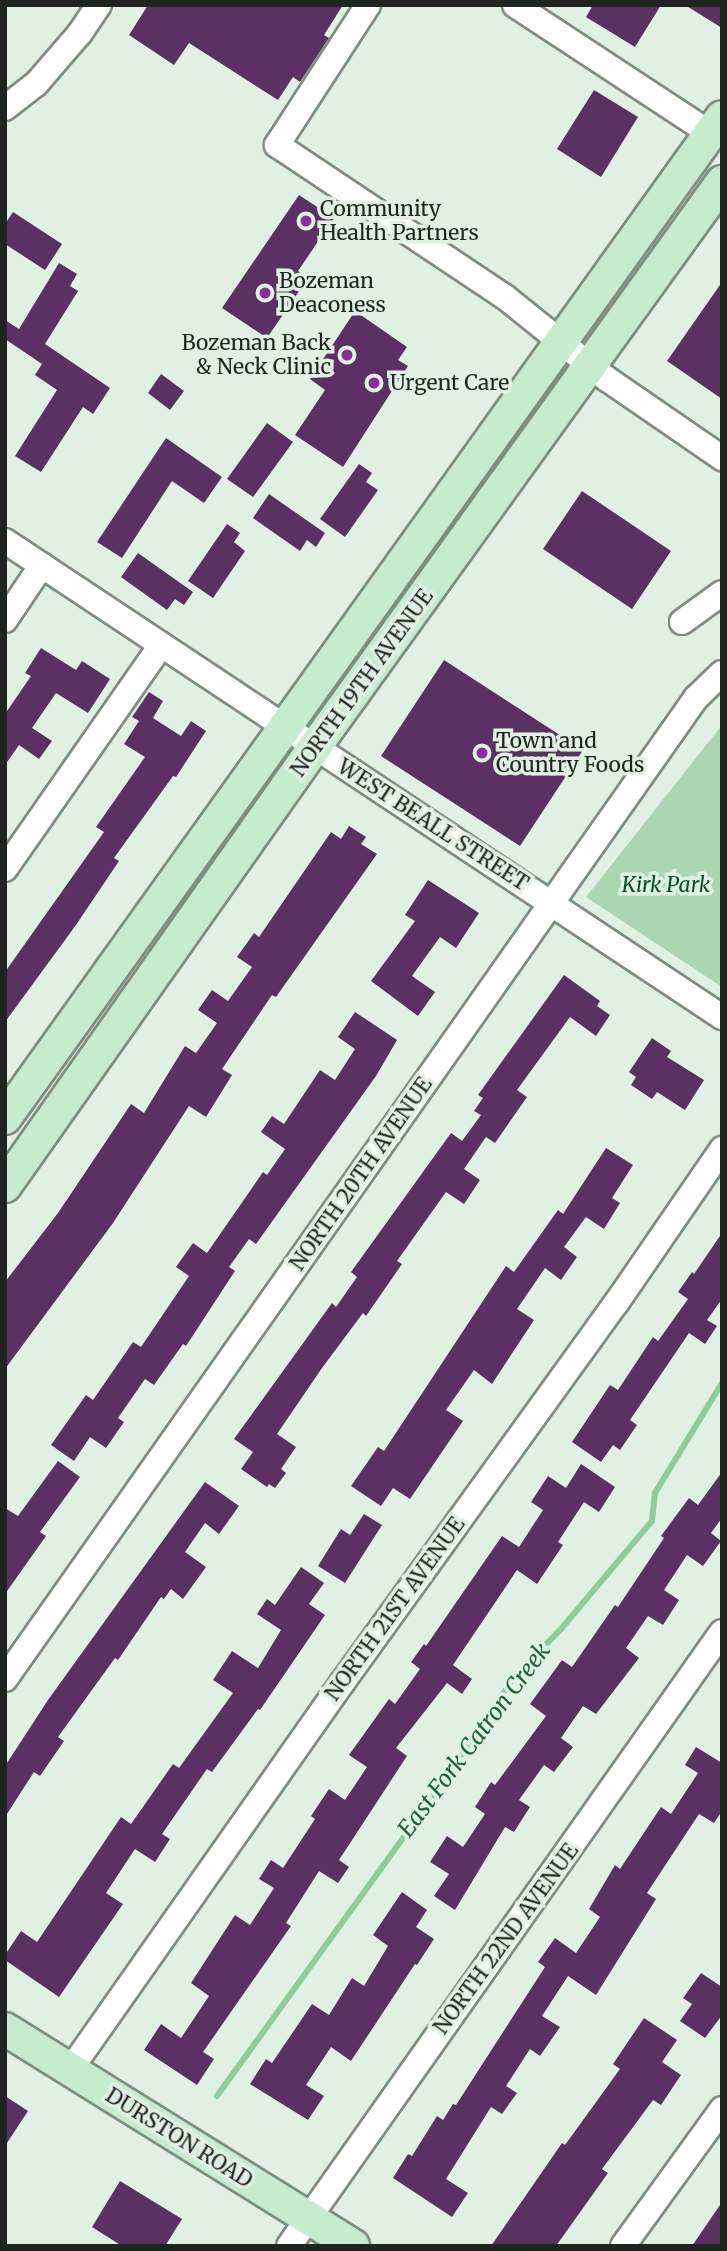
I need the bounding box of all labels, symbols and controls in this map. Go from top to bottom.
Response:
place label: Community Health Partners [320,196,479,246]
marker: Community Health Partners [298,213,314,229]
place label: Bozeman Deaconess [279,268,386,318]
marker: Bozeman Deaconess [257,285,273,301]
place label: Bozeman Back & Neck Clinic [181,330,331,380]
marker: Bozeman Back & Neck Clinic [337,345,357,365]
place label: Urgent Care [390,370,509,396]
marker: Urgent Care [364,373,384,393]
street label: NORTH 19TH AVENUE [285,584,439,782]
place label: Town and Country Foods [496,728,644,778]
marker: Town and Country Foods [474,745,490,761]
street label: WEST BEALL STREET [333,754,533,896]
park label: Kirk Park [622,872,710,898]
street label: NORTH 20TH AVENUE [285,1073,437,1275]
street label: NORTH 21ST AVENUE [320,1512,470,1706]
water label: East Fork Catron Creek [392,1638,556,1842]
street label: NORTH 22ND AVENUE [428,1839,584,2039]
street label: DURSTON ROAD [101,2083,257,2193]

